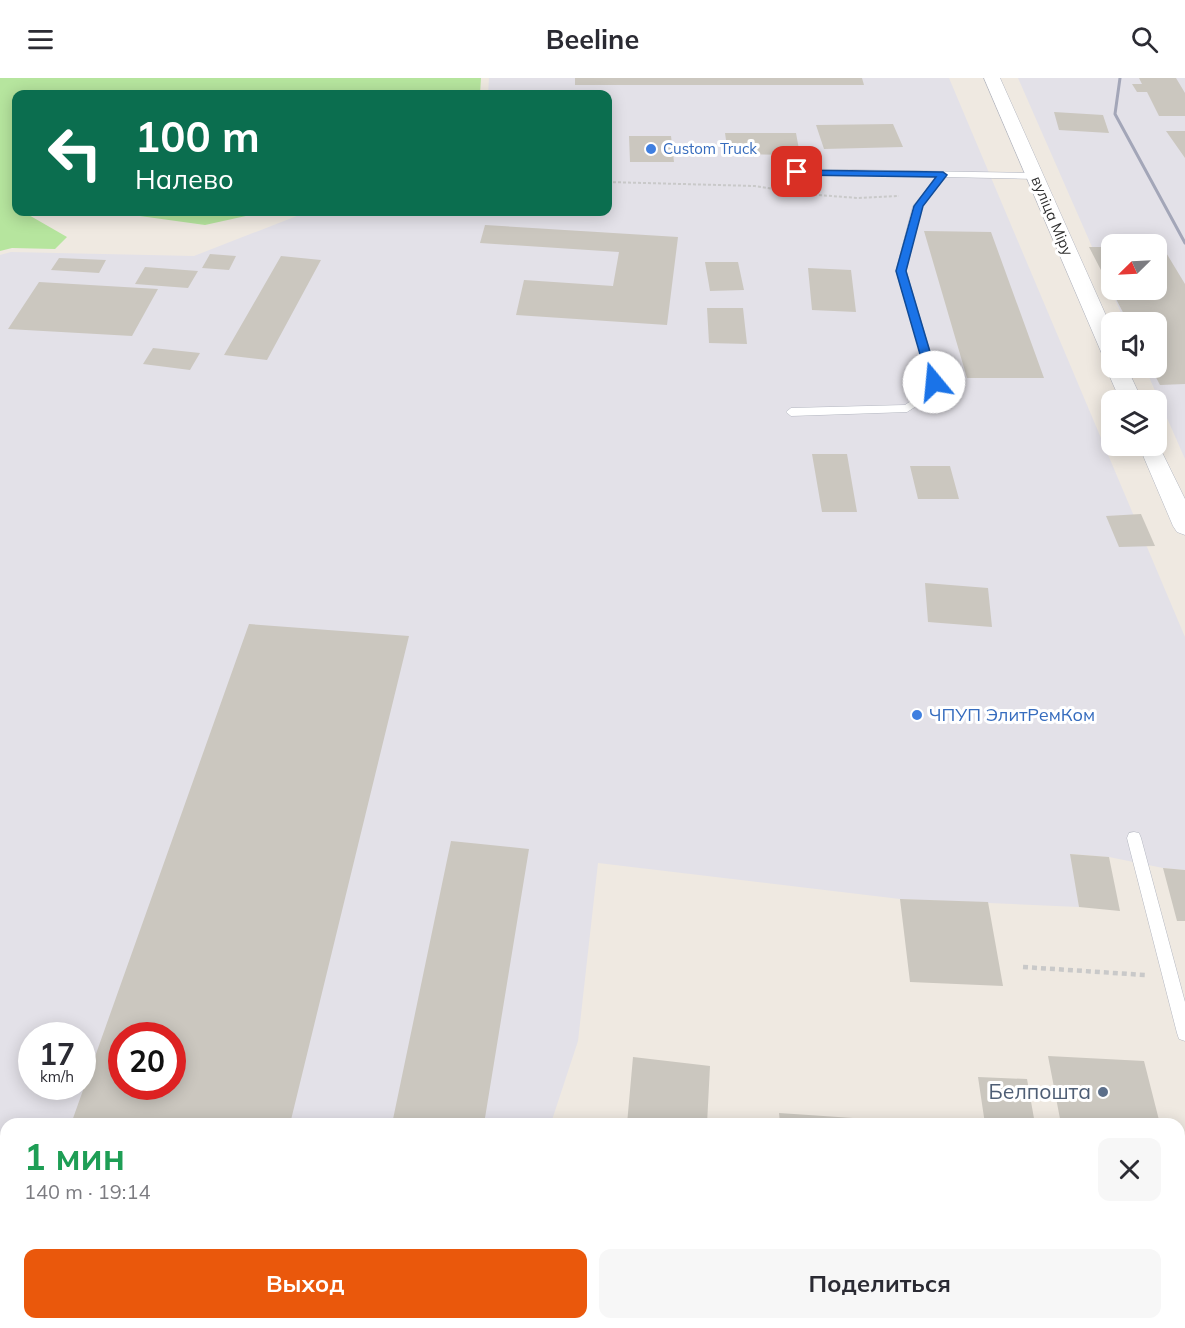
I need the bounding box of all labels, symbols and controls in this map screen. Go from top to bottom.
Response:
text: Beeline [546,22,639,56]
icon: menu [24,23,57,56]
icon: search [1128,23,1161,56]
text: 100 m [135,110,260,163]
icon: left [36,114,114,192]
place label: Custom Truck [663,139,757,158]
marker: Custom Truck [644,142,658,156]
pin [771,146,822,197]
icon: arrive [780,155,813,188]
text: Налево [135,162,234,196]
street label: вуліца Міру [1027,173,1078,258]
north arrow [1101,234,1167,300]
map controls [1101,234,1167,456]
button: sound [1101,312,1167,378]
position arrow [902,350,966,414]
button: layers [1101,390,1167,456]
place label: ЧПУП ЭлитРемКом [929,703,1095,726]
marker: ЧПУП ЭлитРемКом [910,708,924,722]
speed limit sign: 20 [108,1022,186,1100]
text: 17 [39,1035,75,1073]
text: km/h [40,1067,74,1086]
place label: Белпошта [989,1078,1091,1104]
marker: Белпошта [1096,1085,1110,1099]
text: 1 мин [24,1134,125,1179]
button: close [1098,1138,1161,1201]
text: 140 m · 19:14 [24,1179,150,1204]
button: Выход [24,1249,587,1318]
button: Поделиться [599,1249,1161,1318]

